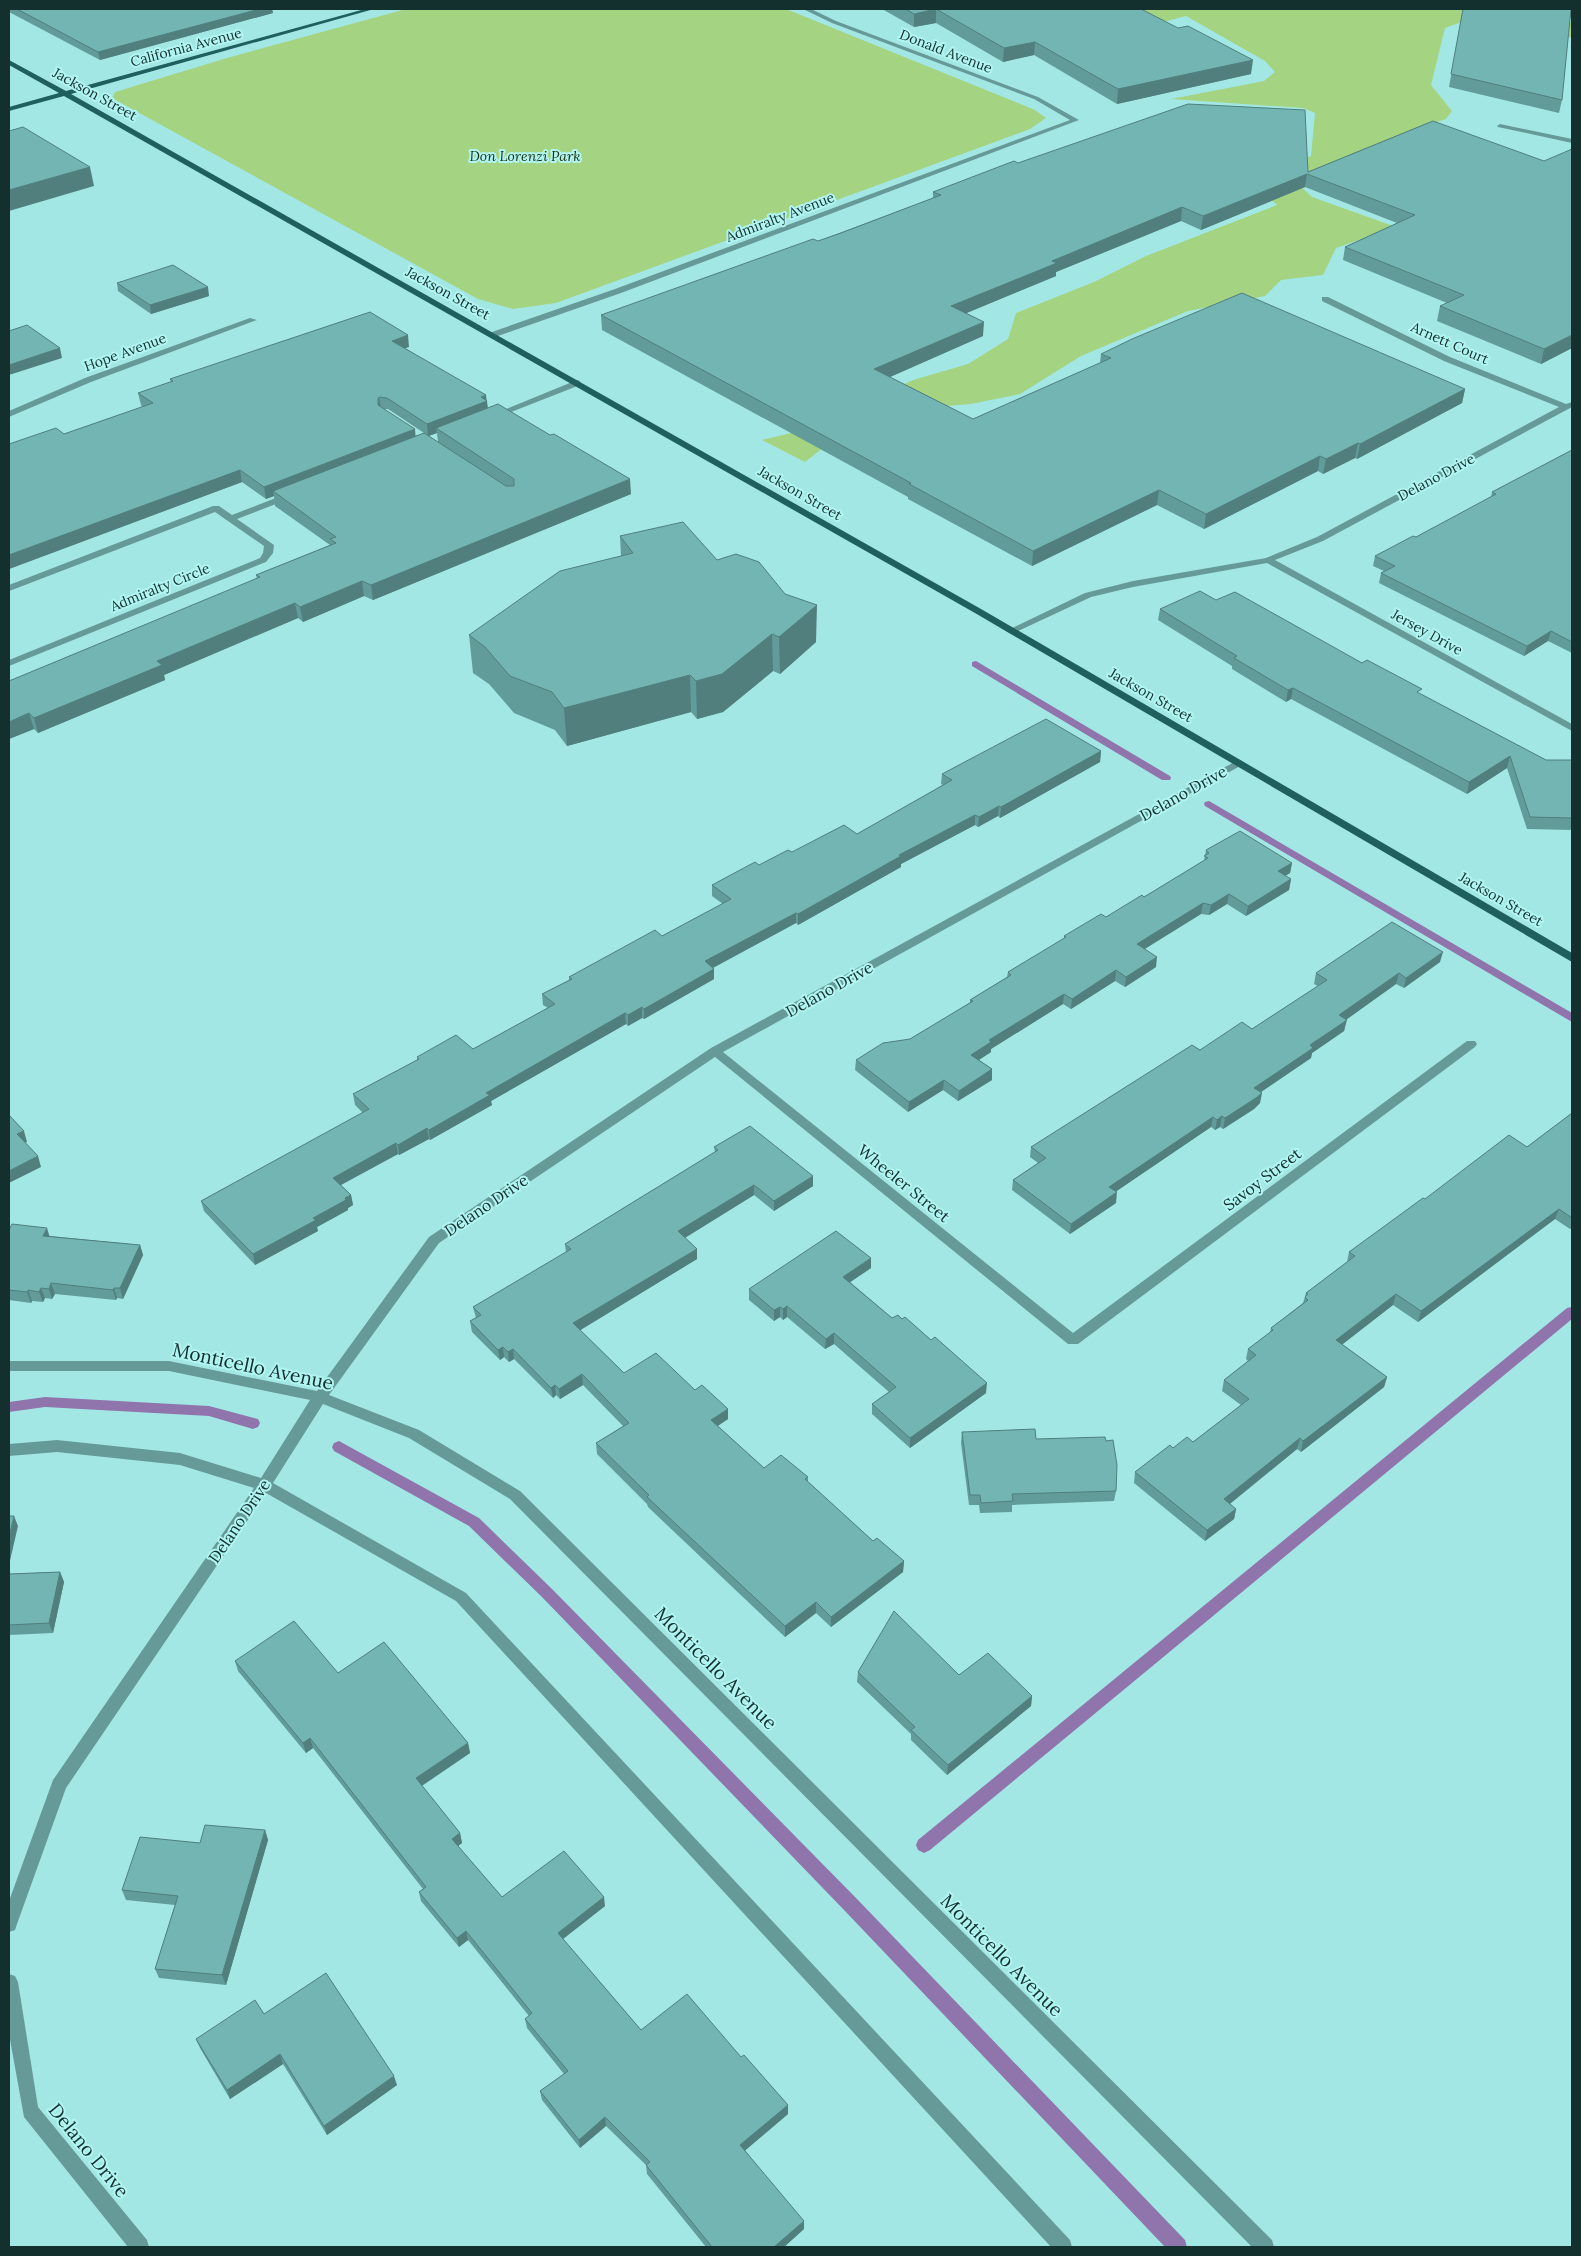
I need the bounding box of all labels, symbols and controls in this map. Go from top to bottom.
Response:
street label: California Avenue [128,23,244,71]
street label: Donald Avenue [897,25,995,77]
street label: Jackson Street [49,63,141,125]
park label: Don Lorenzi Park [470,147,580,165]
street label: Admiralty Avenue [722,188,837,246]
street label: Jackson Street [402,262,494,324]
street label: Arnett Court [1407,317,1492,368]
street label: Hope Avenue [82,329,169,375]
street label: Delano Drive [1394,449,1478,505]
street label: Jackson Street [754,461,846,525]
street label: Admiralty Circle [107,559,213,616]
street label: Jersey Drive [1387,605,1466,659]
street label: Jackson Street [1105,663,1197,727]
street label: Delano Drive [1136,761,1230,825]
street label: Jackson Street [1455,867,1547,931]
street label: Delano Drive [782,957,876,1021]
street label: Wheeler Street [854,1140,955,1227]
street label: Savoy Street [1219,1143,1306,1215]
street label: Delano Drive [440,1170,532,1240]
street label: Monticello Avenue [170,1337,336,1395]
street label: Delano Drive [204,1475,274,1567]
street label: Monticello Avenue [650,1602,782,1734]
street label: Monticello Avenue [936,1889,1068,2021]
street label: Delano Drive [44,2098,134,2202]

